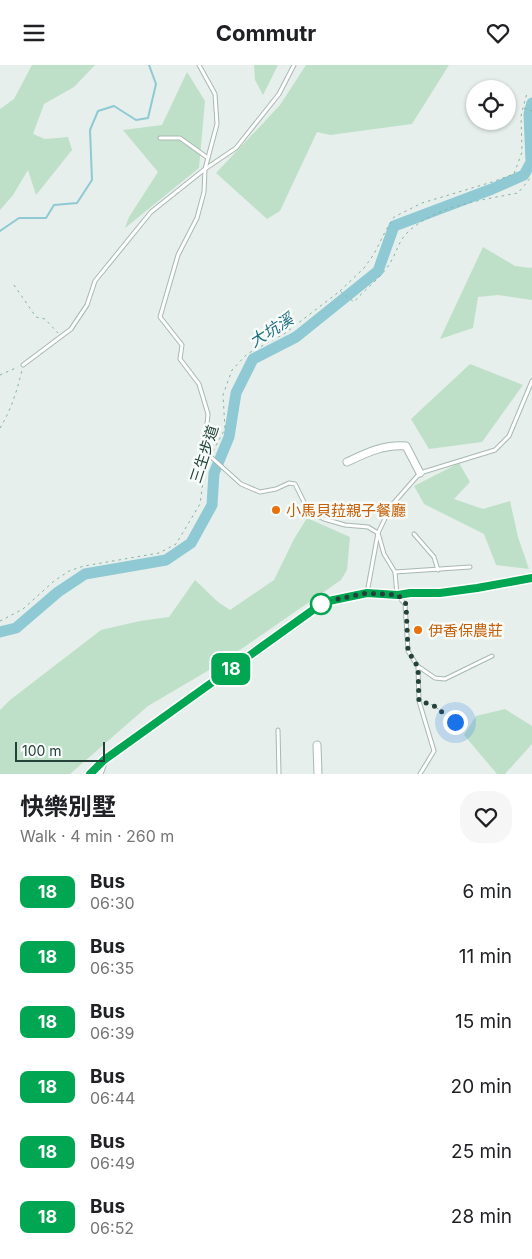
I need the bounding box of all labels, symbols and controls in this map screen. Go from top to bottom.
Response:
icon: menu [20,19,48,47]
icon: heart [484,19,512,47]
text: Commutr [216,20,316,46]
map controls [466,80,516,130]
button: locate [466,80,516,130]
water label: 大坑溪 [245,308,298,351]
street label: 三生步道 [186,423,222,485]
place label: 小馬貝菈親子餐廳 [286,501,406,520]
marker: 小馬貝菈親子餐廳 [270,504,282,516]
unlabelled marker [310,593,332,615]
place label: 伊香保農莊 [428,621,503,640]
marker: 伊香保農莊 [412,624,424,636]
line badge: 18 [208,653,254,685]
text: 18 [221,658,241,679]
your location [443,710,468,735]
scale bar [15,739,105,762]
text: 100 m [22,742,62,759]
button: heart [460,791,512,843]
text: 快樂別墅 [20,792,116,821]
text: Walk · 4 min · 260 m [20,826,174,846]
text: Bus [90,870,125,893]
text: 6 min [462,880,512,903]
text: 18 [38,881,57,902]
text: 06:30 [90,893,135,913]
text: Bus [90,935,125,958]
text: 11 min [459,945,512,968]
text: 18 [38,946,57,967]
text: 06:35 [90,958,134,978]
text: Bus [90,1000,125,1023]
text: 15 min [455,1010,512,1033]
text: 18 [38,1011,57,1032]
text: 06:39 [90,1023,134,1043]
text: Bus [90,1065,125,1088]
text: 20 min [451,1075,512,1098]
text: 18 [38,1076,57,1097]
text: 06:44 [90,1088,135,1108]
text: Bus [90,1130,125,1153]
text: 25 min [451,1140,512,1163]
text: 18 [38,1141,57,1162]
text: 06:49 [90,1153,135,1173]
text: Bus [90,1195,125,1218]
text: 28 min [451,1205,512,1228]
text: 18 [38,1206,57,1227]
text: 06:52 [90,1218,134,1238]

